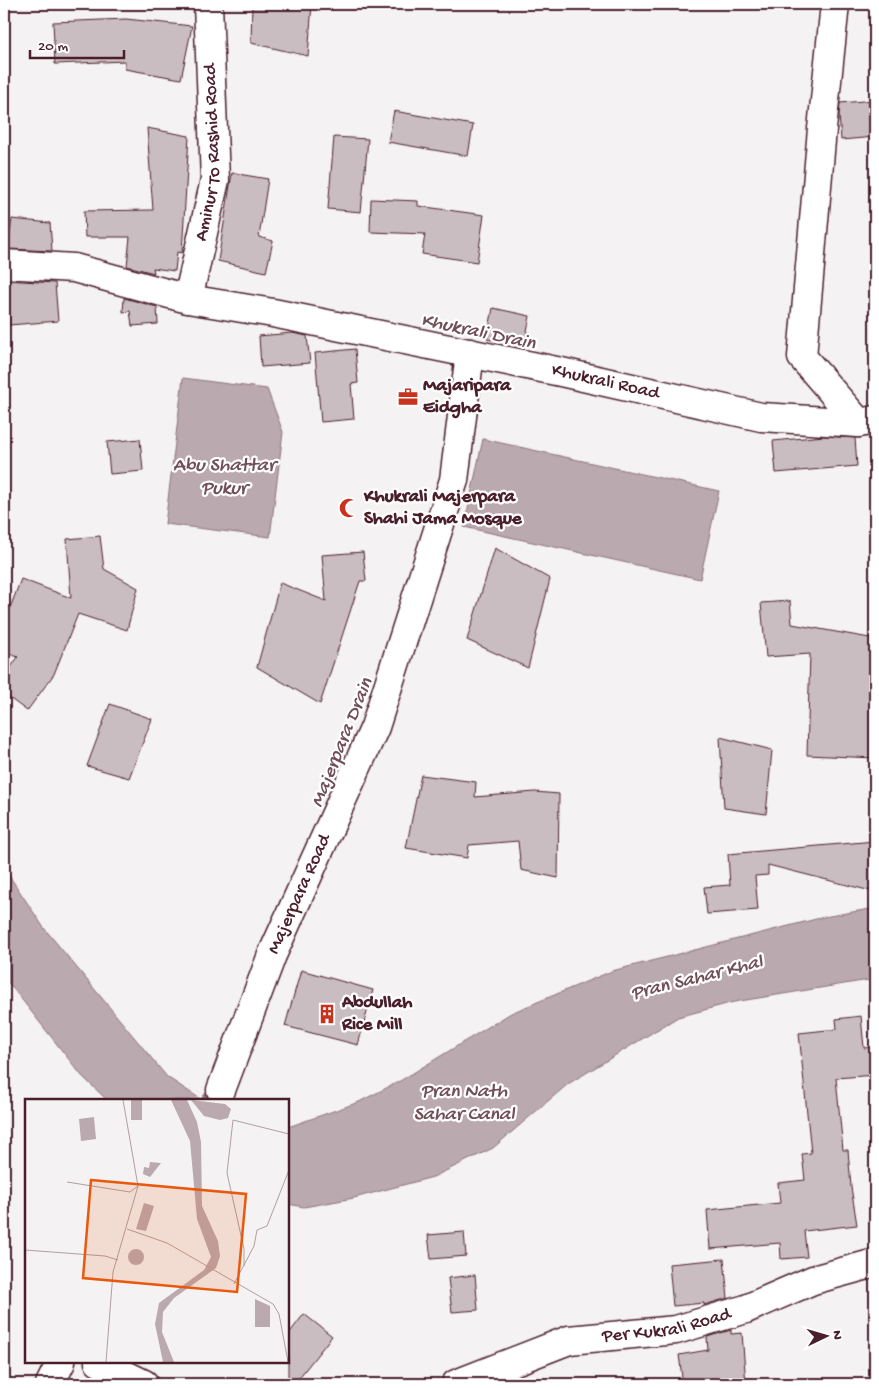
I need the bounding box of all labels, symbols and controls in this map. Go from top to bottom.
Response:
scale bar [30,28,124,60]
text: 20 m [38,38,68,56]
street label: Aminur To Rashid Road [190,61,227,243]
water label: Khukrali Drain [418,310,538,356]
street label: Khukrali Road [550,359,663,406]
place label: Majaripara Eidgha [423,375,512,420]
office icon: Majaripara Eidgha [397,386,419,408]
water label: Abu Shattar Pukur [173,455,279,501]
place label: Khukrali Majerpara Shahi Jama Mosque [363,486,523,531]
mosque icon: Khukrali Majerpara Shahi Jama Mosque [338,497,360,519]
water label: Majerpara Drain [307,675,380,811]
street label: Majerpara Road [262,829,337,958]
water label: Pran Sahar Khal [629,951,767,1006]
place label: Abdullah Rice Mill [341,992,413,1037]
building icon: Abdullah Rice Mill [316,1003,338,1025]
water label: Pran Nath Sahar Canal [414,1081,516,1127]
inset map [25,1099,289,1363]
street label: Per Kukrali Road [600,1302,735,1348]
north arrow [802,1310,852,1360]
text: N [828,1330,845,1340]

